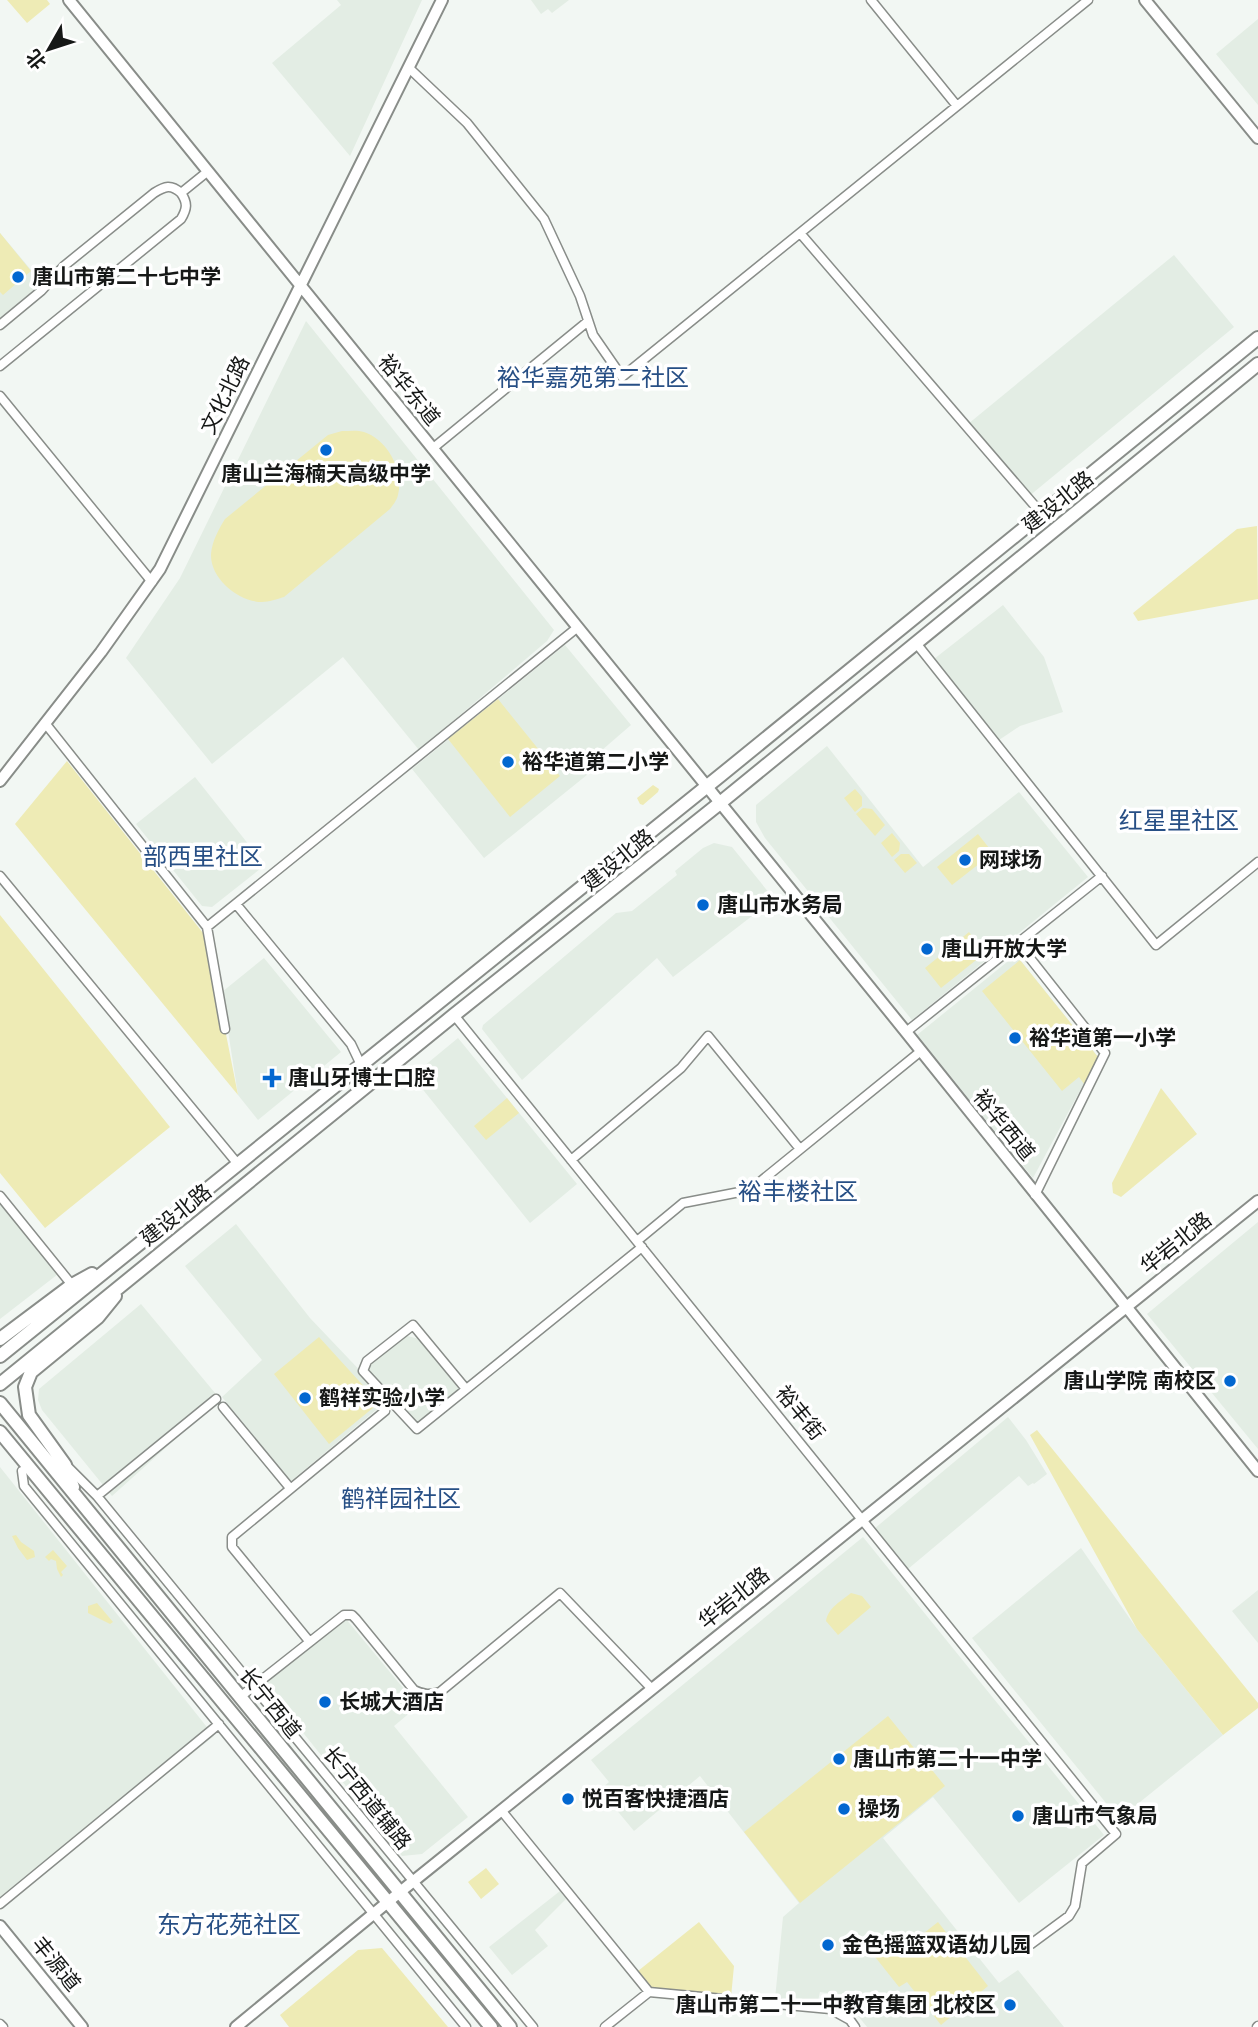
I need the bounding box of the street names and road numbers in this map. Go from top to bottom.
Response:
street label: 裕华东道 [372,349,446,431]
street label: 文化北路 [194,351,256,439]
street label: 建设北路 [1017,465,1099,539]
street label: 建设北路 [577,823,659,897]
street label: 裕华西道 [967,1084,1041,1166]
street label: 建设北路 [135,1178,217,1252]
street label: 华岩北路 [1135,1206,1217,1280]
street label: 裕丰街 [769,1380,831,1446]
street label: 华岩北路 [693,1561,775,1635]
street label: 长宁西道 [233,1662,307,1744]
street label: 长宁西道辅路 [316,1740,418,1856]
street label: 丰源道 [25,1931,87,1997]

